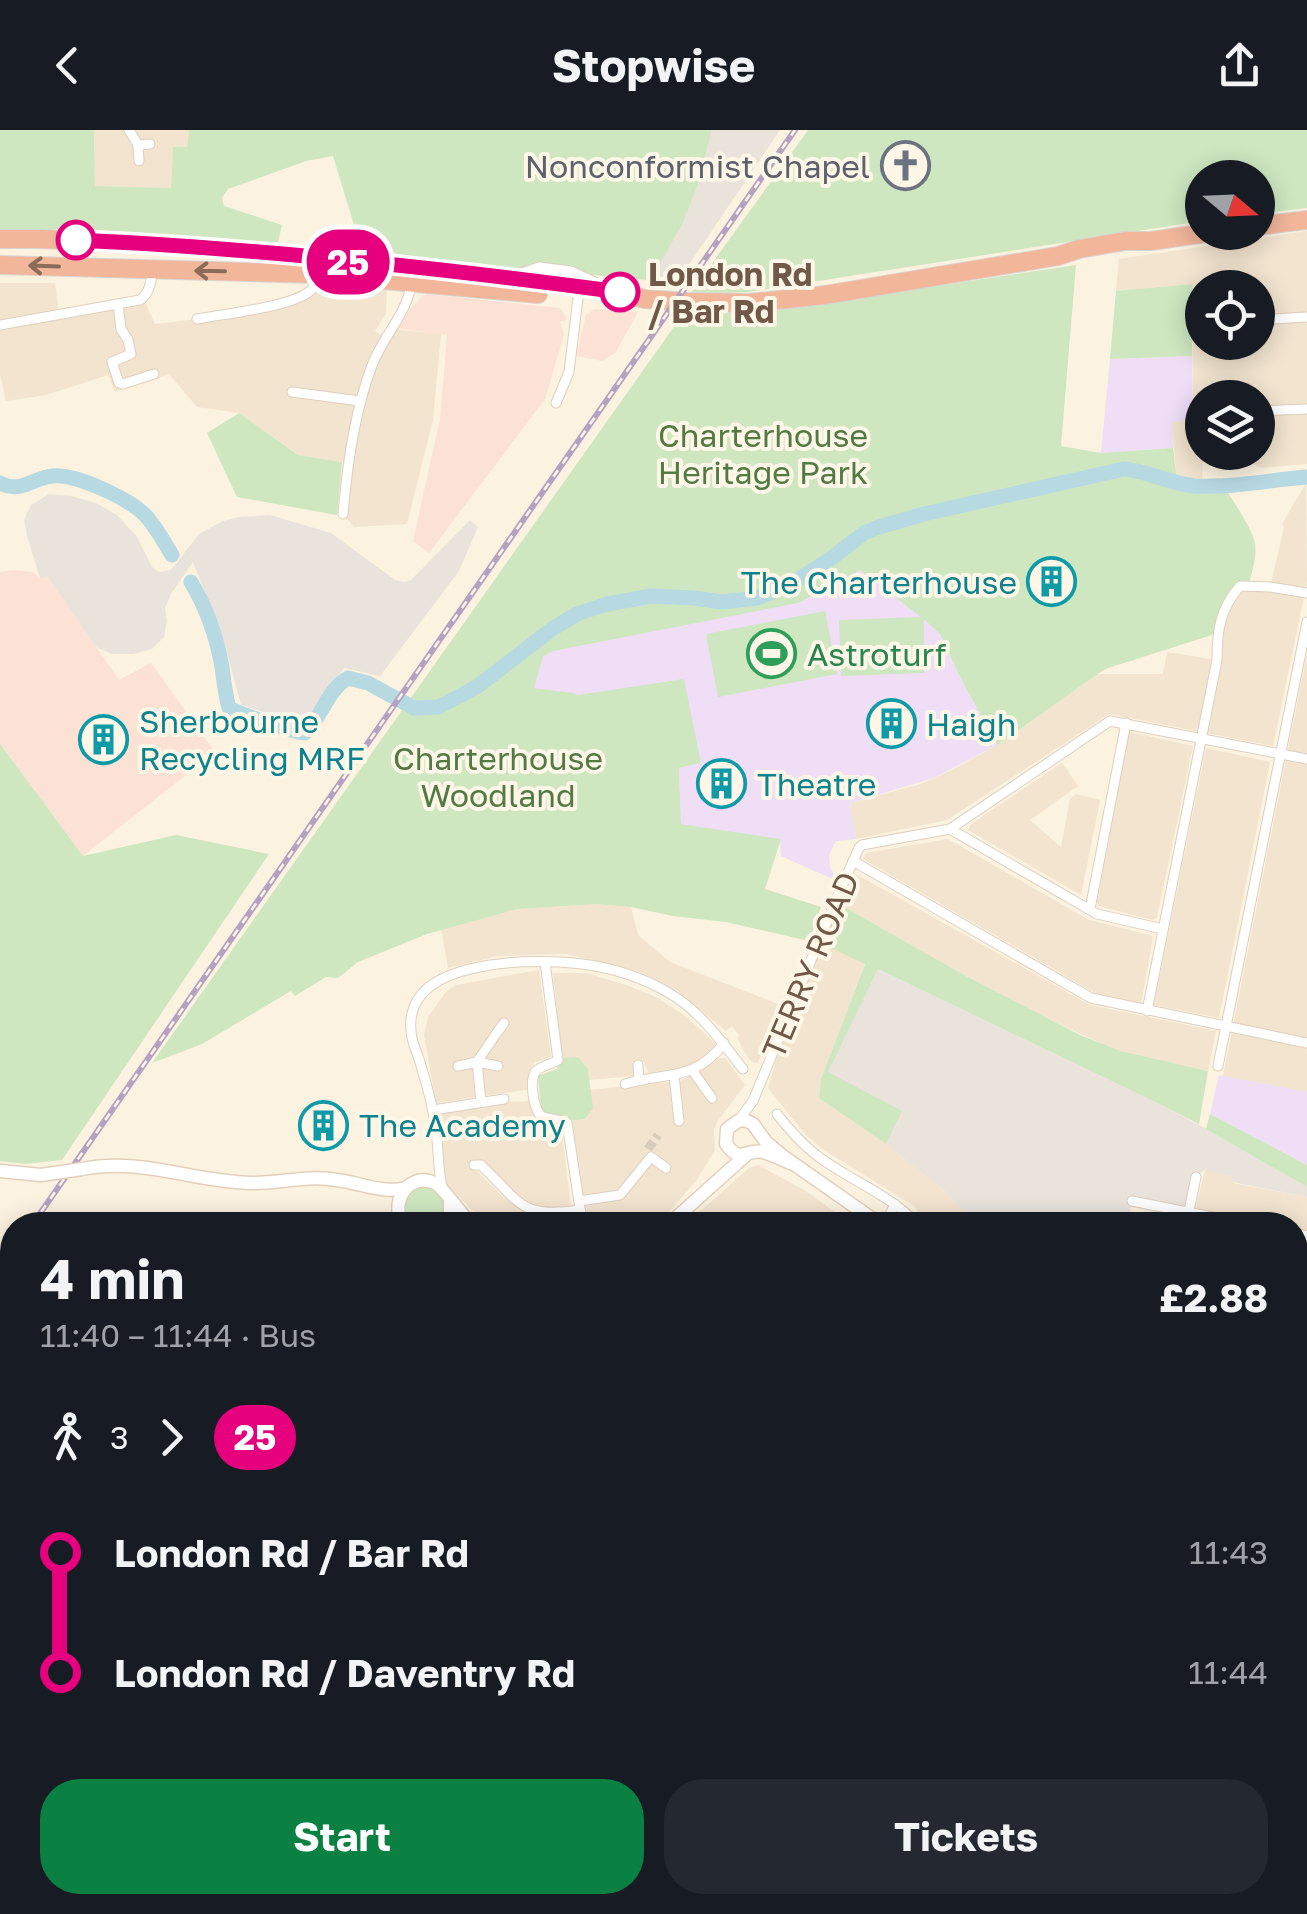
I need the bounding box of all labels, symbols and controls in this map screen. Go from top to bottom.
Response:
icon: back [40,38,95,93]
text: Stopwise [552,38,755,92]
icon: share [1212,38,1267,93]
church icon: Nonconformist Chapel [879,140,931,192]
place label: Nonconformist Chapel [525,147,870,185]
north arrow [1185,160,1275,250]
map controls [1185,160,1275,470]
unlabelled marker [57,221,95,259]
line badge: 25 [303,230,393,294]
text: 25 [327,241,369,283]
place label: London Rd / Bar Rd [648,255,812,330]
one-way arrow [28,256,60,275]
one-way arrow [194,261,226,280]
button: locate [1185,270,1275,360]
marker: London Rd / Bar Rd [601,273,639,311]
button: layers [1185,380,1275,470]
park label: Charterhouse Heritage Park [658,416,868,491]
building icon: The Charterhouse [1026,556,1078,608]
place label: The Charterhouse [741,563,1017,601]
sports icon: Astroturf [746,628,798,680]
place label: Astroturf [807,635,947,673]
building icon: Haigh [865,698,917,750]
place label: Sherbourne Recycling MRF [139,702,365,777]
place label: Haigh [926,705,1016,743]
building icon: Sherbourne Recycling MRF [78,713,130,765]
park label: Charterhouse Woodland [393,739,603,814]
building icon: Theatre [696,758,748,810]
place label: Theatre [757,765,876,803]
street label: TERRY ROAD [754,866,866,1064]
building icon: The Academy [298,1099,350,1151]
place label: The Academy [359,1106,566,1144]
text: 4 min [40,1245,185,1311]
text: £2.88 [1159,1275,1268,1320]
text: 11:40 – 11:44 · Bus [40,1316,316,1354]
icon: walk [40,1410,95,1465]
icon: forward [144,1410,199,1465]
text: 25 [234,1416,276,1458]
text: 3 [110,1418,129,1456]
text: London Rd / Bar Rd [114,1530,469,1575]
text: 11:43 [1189,1533,1268,1571]
text: London Rd / Daventry Rd [114,1650,575,1695]
text: 11:44 [1188,1653,1268,1691]
button: Start [40,1779,644,1894]
button: Tickets [664,1779,1268,1894]

